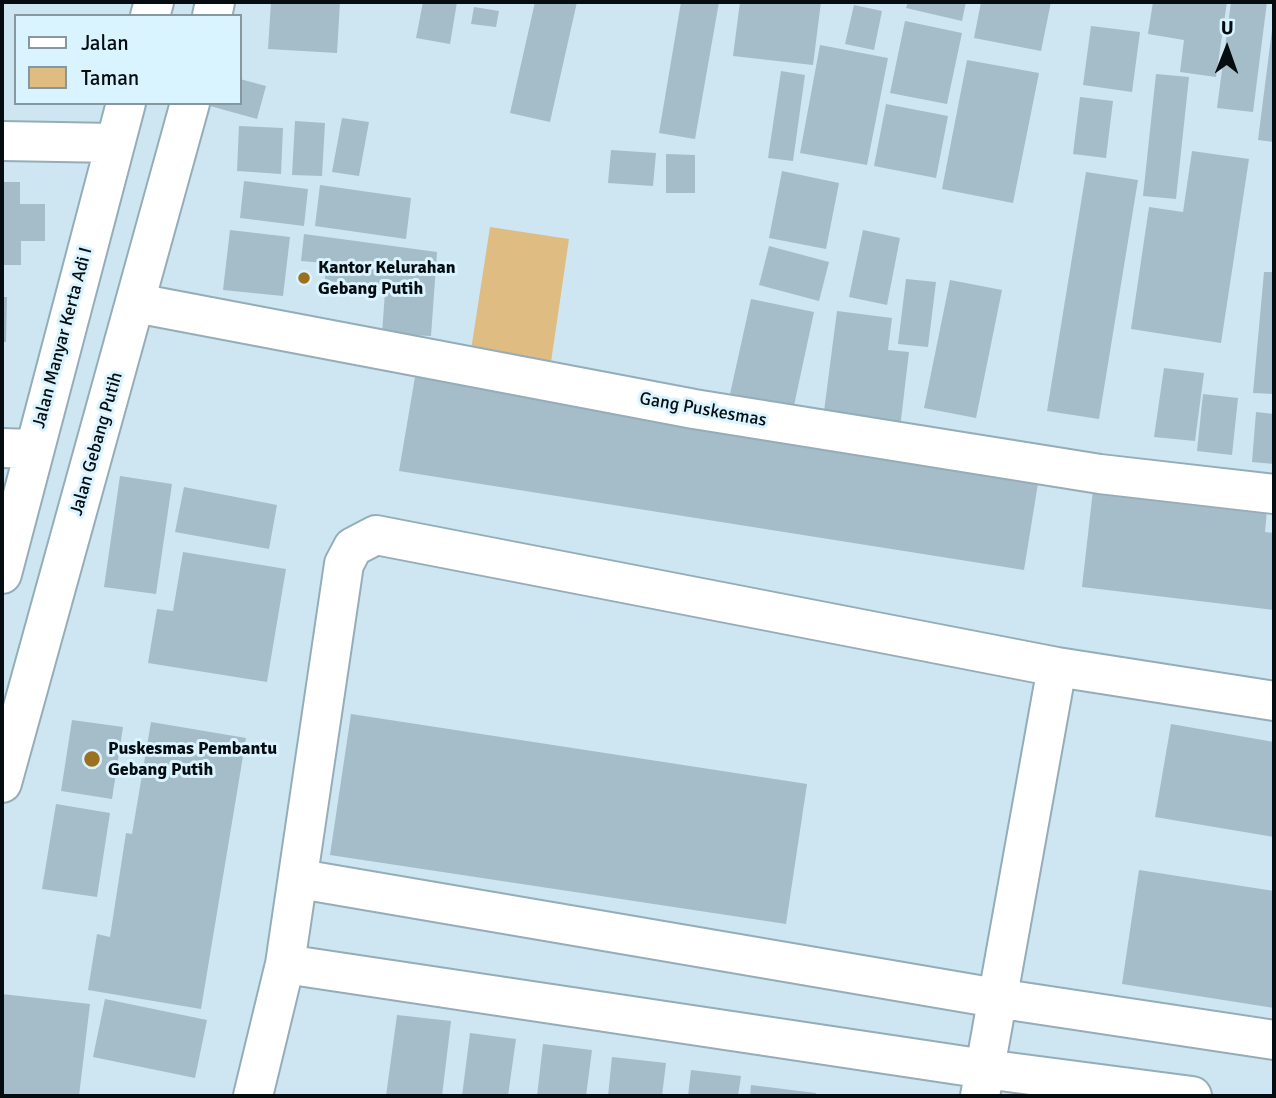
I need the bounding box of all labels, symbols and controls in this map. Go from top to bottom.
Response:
legend [14,14,242,105]
north arrow [1192,14,1262,84]
text: U [1221,16,1234,40]
text: Jalan [81,30,129,56]
text: Taman [81,65,139,91]
street label: Jalan Manyar Kerta Adi I [28,245,98,431]
place label: Kantor Kelurahan Gebang Putih [318,257,456,300]
marker: Kantor Kelurahan Gebang Putih [296,270,312,286]
street label: Jalan Gebang Putih [66,370,128,518]
street label: Gang Puskesmas [638,388,768,432]
place label: Puskesmas Pembantu Gebang Putih [108,738,277,780]
marker: Puskesmas Pembantu Gebang Putih [82,749,102,769]

